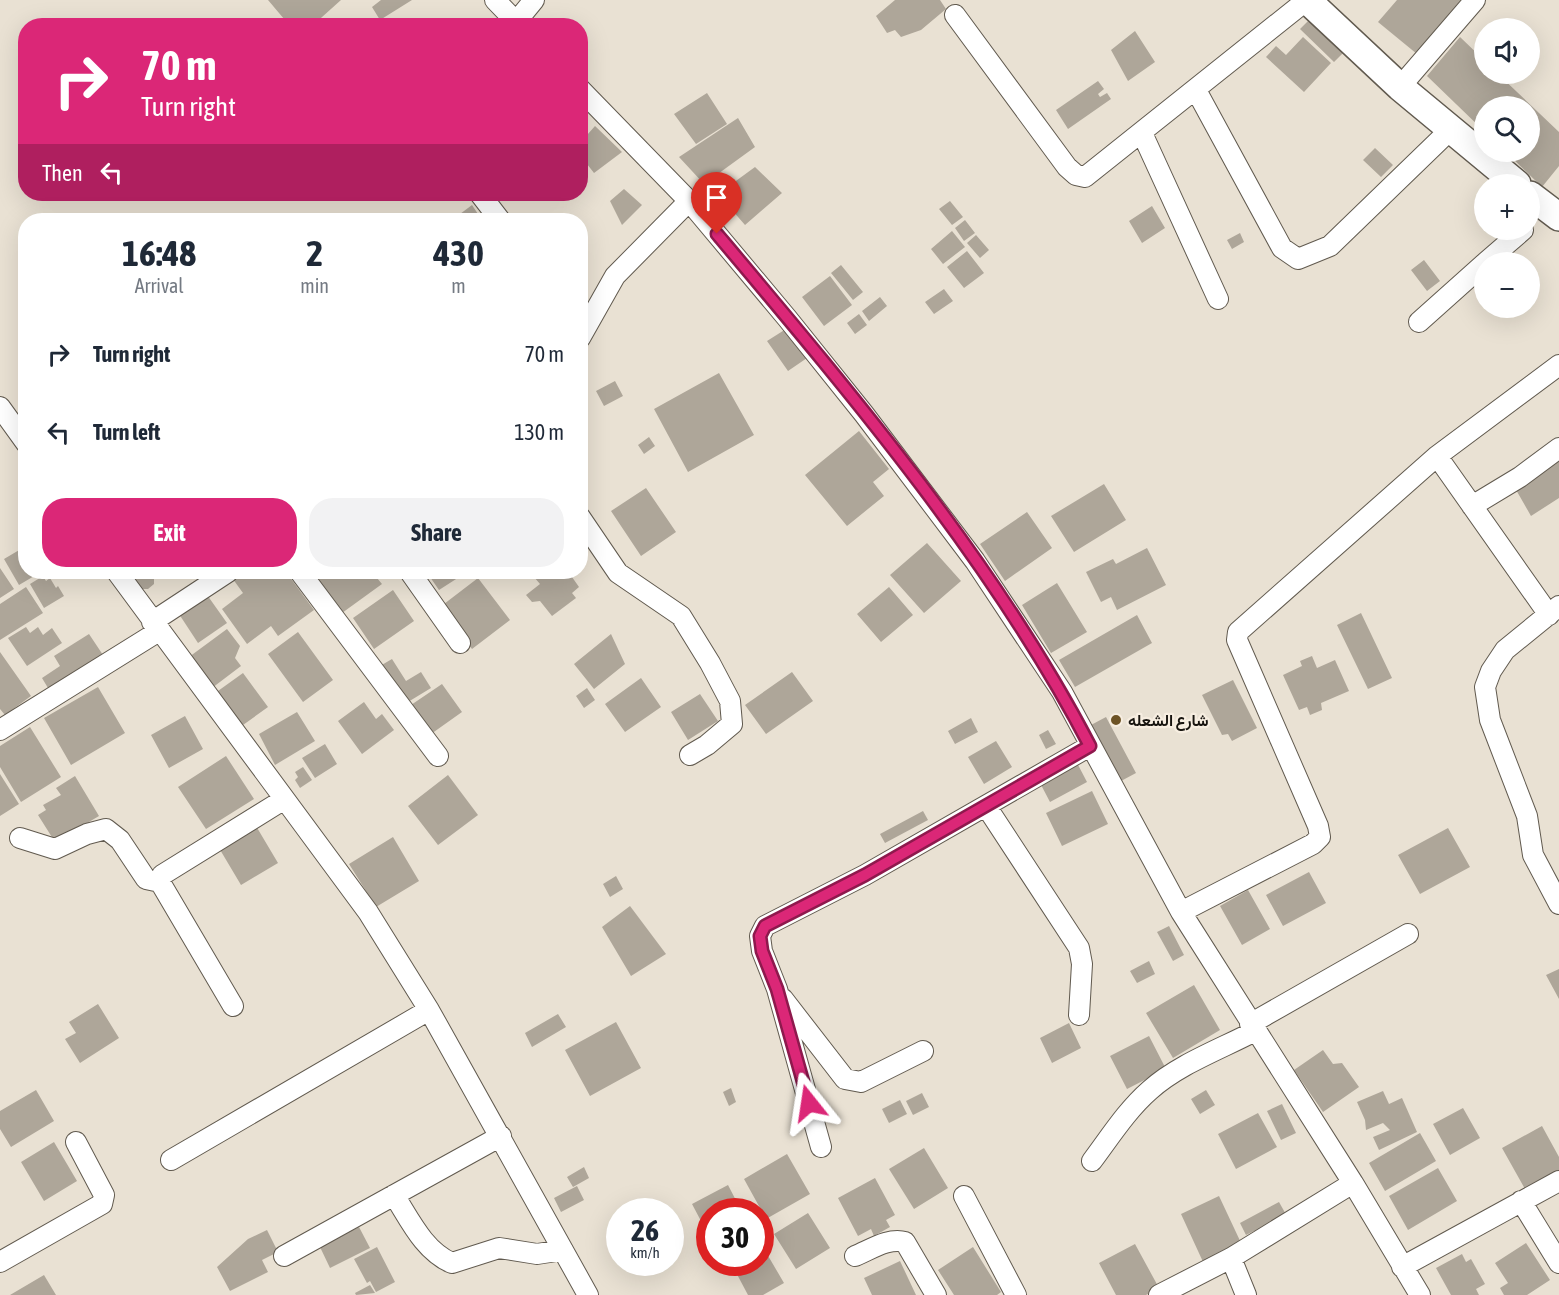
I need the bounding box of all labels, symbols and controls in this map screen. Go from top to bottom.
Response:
map controls [1474,18,1540,318]
button: sound [1474,18,1540,84]
text: 70 m [141,41,216,89]
icon: right [42,42,120,120]
text: Turn right [141,91,236,122]
button: search [1474,96,1540,162]
icon: left [95,156,128,189]
text: Then [42,160,83,186]
pin [691,172,742,234]
button: + [1474,174,1540,240]
icon: arrive [700,181,733,214]
text: 16:48 [122,232,196,274]
text: 2 [306,232,323,274]
text: 430 [433,232,484,274]
button: − [1474,252,1540,318]
text: Arrival [135,274,184,297]
text: min [300,274,329,297]
text: m [451,274,466,297]
icon: right [42,338,75,371]
text: Turn right [93,341,170,367]
text: 70 m [524,341,564,367]
icon: left [42,416,75,449]
text: Turn left [93,419,160,445]
text: 130 m [514,419,564,445]
button: Exit [42,498,297,567]
button: Share [309,498,564,567]
place label: شارع الشعله [1128,711,1209,731]
marker: شارع الشعله [1109,713,1123,727]
position arrow [777,1071,841,1135]
speed limit sign: 30 [696,1198,774,1276]
text: 26 [631,1213,659,1247]
text: km/h [630,1244,660,1261]

